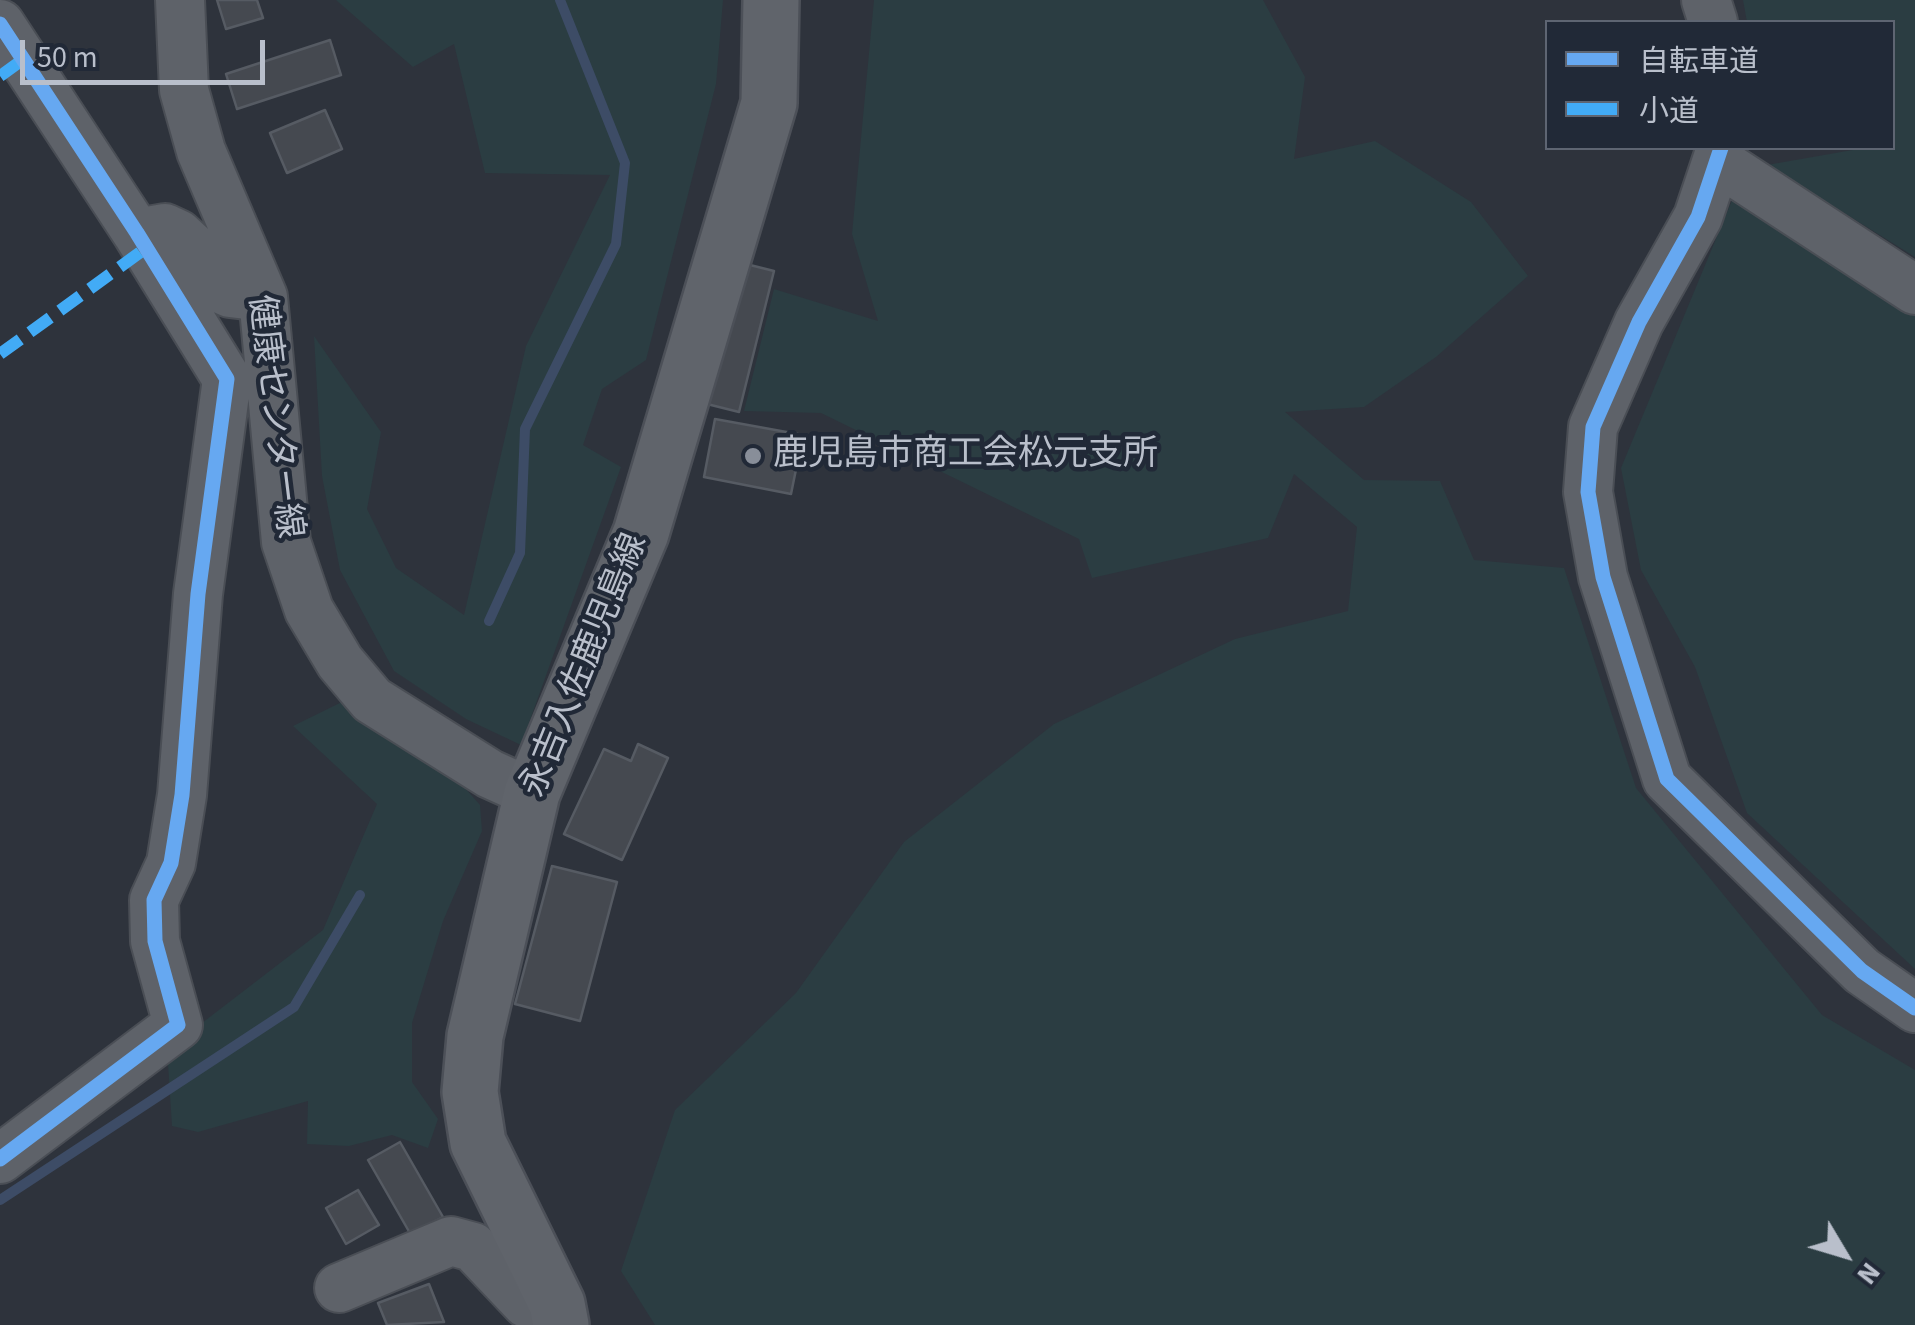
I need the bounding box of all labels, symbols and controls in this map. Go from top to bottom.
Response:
scale bar [25,20,270,82]
legend [1545,20,1895,150]
text: 50 m [37,36,98,79]
text: 自転車道 [1639,40,1759,83]
text: 小道 [1639,90,1699,133]
street label: 健康センター線 [237,293,309,541]
place label: 鹿児島市商工会松元支所 [773,435,1158,477]
marker: 鹿児島市商工会松元支所 [742,445,764,467]
street label: 永吉入佐鹿児島線 [514,528,658,804]
north arrow [1795,1205,1895,1305]
text: N [1847,1254,1890,1293]

